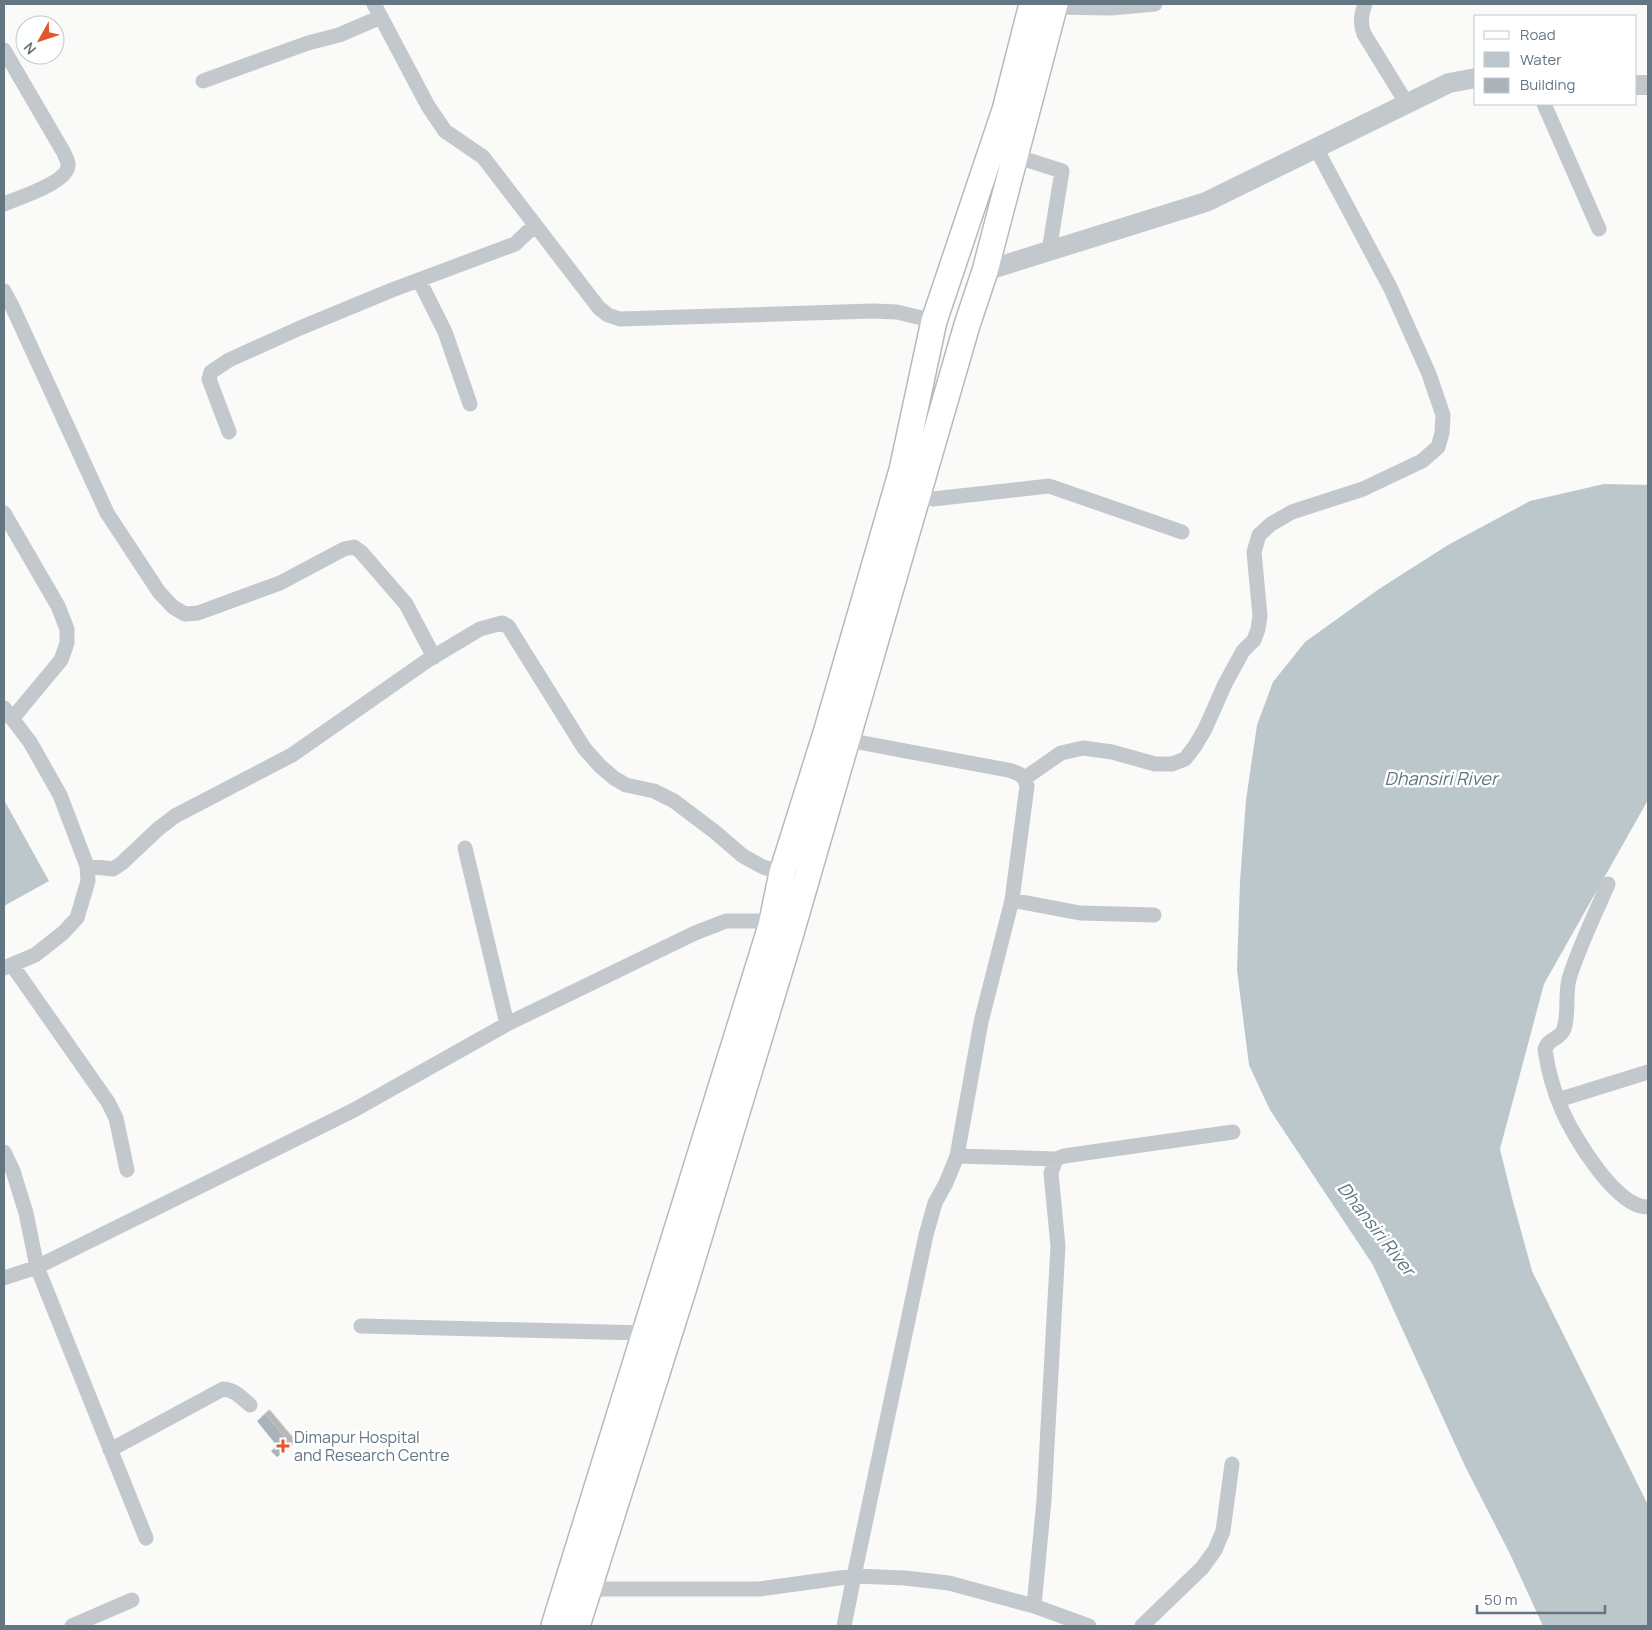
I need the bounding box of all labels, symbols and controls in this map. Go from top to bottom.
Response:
north arrow [15,15,65,65]
legend [1474,15,1637,105]
text: Road [1520,24,1556,45]
text: N [19,39,40,59]
text: Water [1520,49,1562,70]
text: Building [1520,74,1575,95]
water label: Dhansiri River [1385,766,1500,790]
water label: Dhansiri River [1333,1177,1423,1282]
place label: Dimapur Hospital and Research Centre [294,1426,450,1466]
marker: Dimapur Hospital and Research Centre [276,1439,290,1453]
scale bar [1477,1582,1604,1614]
text: 50 m [1484,1589,1518,1610]

